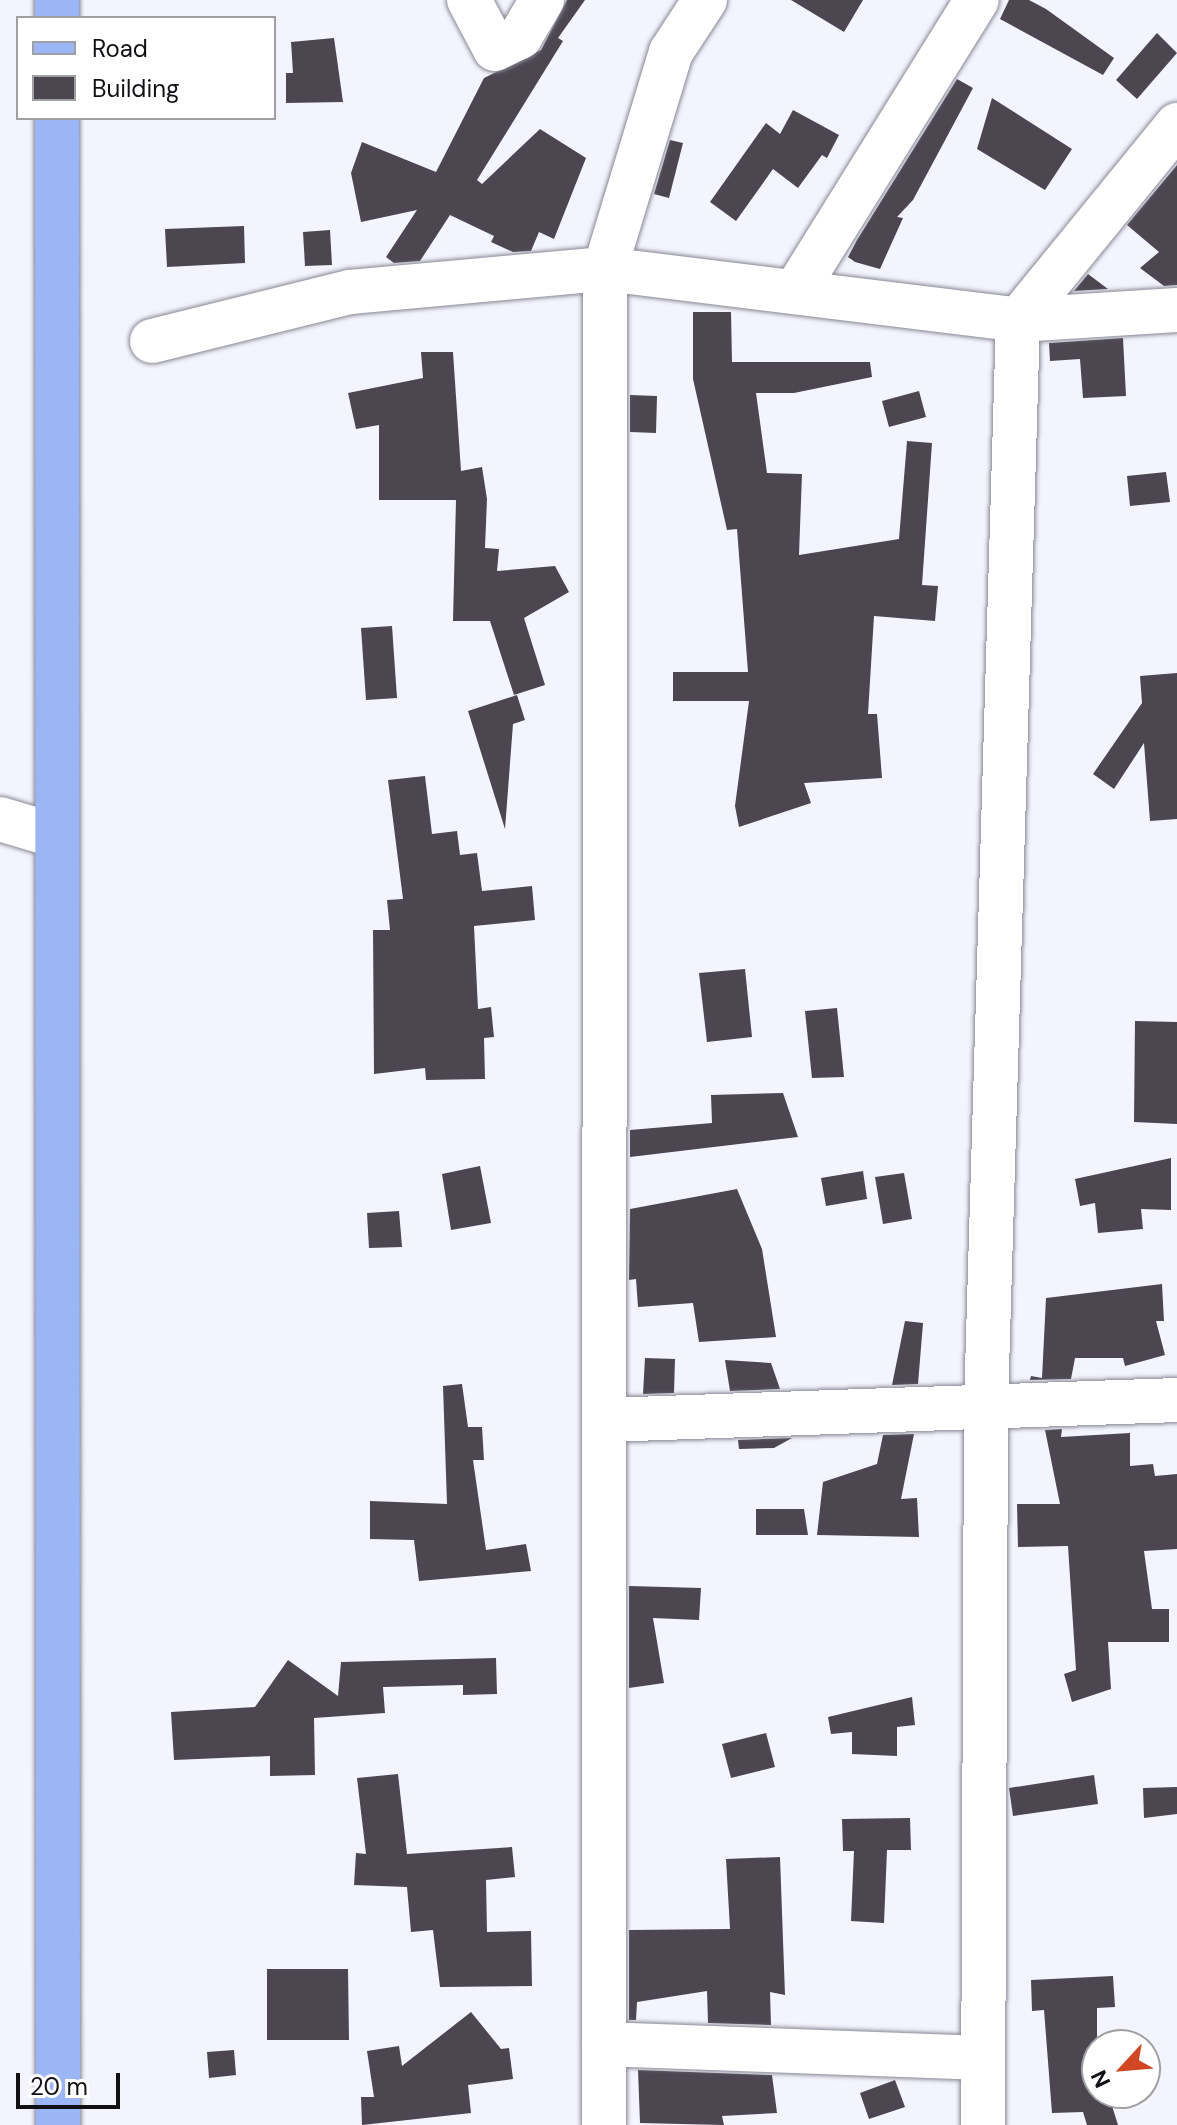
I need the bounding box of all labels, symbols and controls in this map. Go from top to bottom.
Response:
legend [16,16,276,120]
text: Road [92,33,148,64]
text: Building [92,73,179,104]
north arrow [1081,2029,1161,2109]
scale bar [20,2057,124,2107]
text: N [1084,2065,1117,2092]
text: 20 m [30,2071,88,2102]

